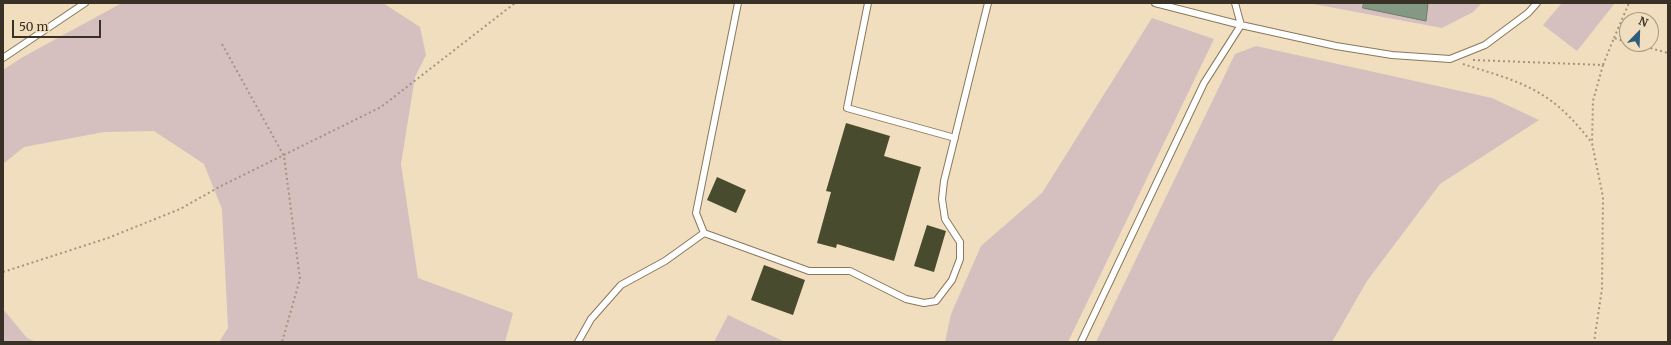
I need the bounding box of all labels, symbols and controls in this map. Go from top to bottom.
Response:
scale bar [14,12,103,38]
north arrow [1619,12,1659,52]
text: N [1637,14,1650,30]
text: 50 m [19,19,48,34]

